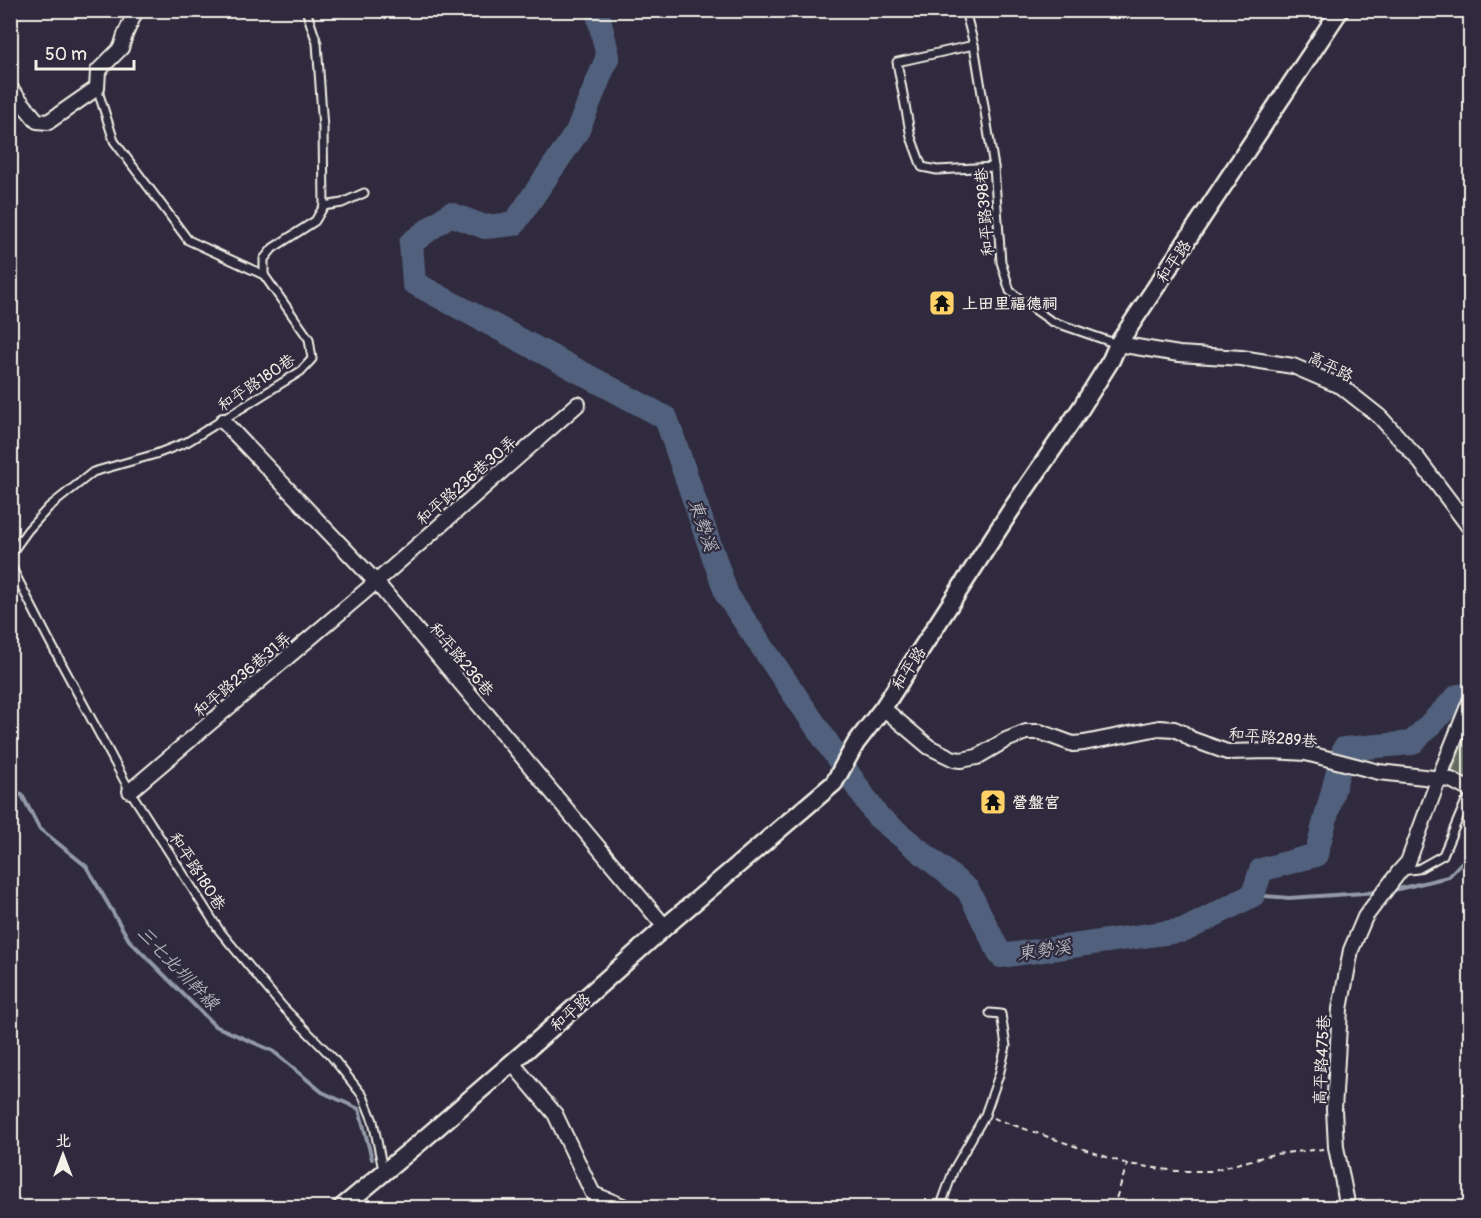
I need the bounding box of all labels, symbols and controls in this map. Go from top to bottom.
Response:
scale bar [36,33,134,71]
text: 50 m [45,43,87,66]
street label: 和平路398巷 [971,167,999,257]
street label: 和平路 [1152,236,1196,287]
temple icon: 上田里福德祠 [927,288,957,318]
place label: 上田里福德祠 [962,294,1058,314]
street label: 高平路 [1305,347,1357,386]
street label: 和平路180巷 [214,350,299,416]
street label: 和平路236巷30弄 [412,432,521,530]
water label: 東勢溪 [683,496,723,555]
street label: 和平路236巷 [424,618,498,701]
street label: 和平路236巷31弄 [190,628,296,722]
street label: 和平路 [887,643,930,694]
street label: 和平路289巷 [1228,724,1318,752]
temple icon: 營盤宮 [978,787,1008,817]
place label: 營盤宮 [1012,793,1060,813]
street label: 和平路180巷 [164,829,230,914]
water label: 三七北圳幹線 [132,922,224,1016]
water label: 東勢溪 [1016,935,1073,966]
street label: 和平路 [546,989,595,1036]
street label: 高平路475巷 [1310,1014,1334,1106]
north arrow [33,1125,93,1185]
text: 北 [55,1131,71,1151]

